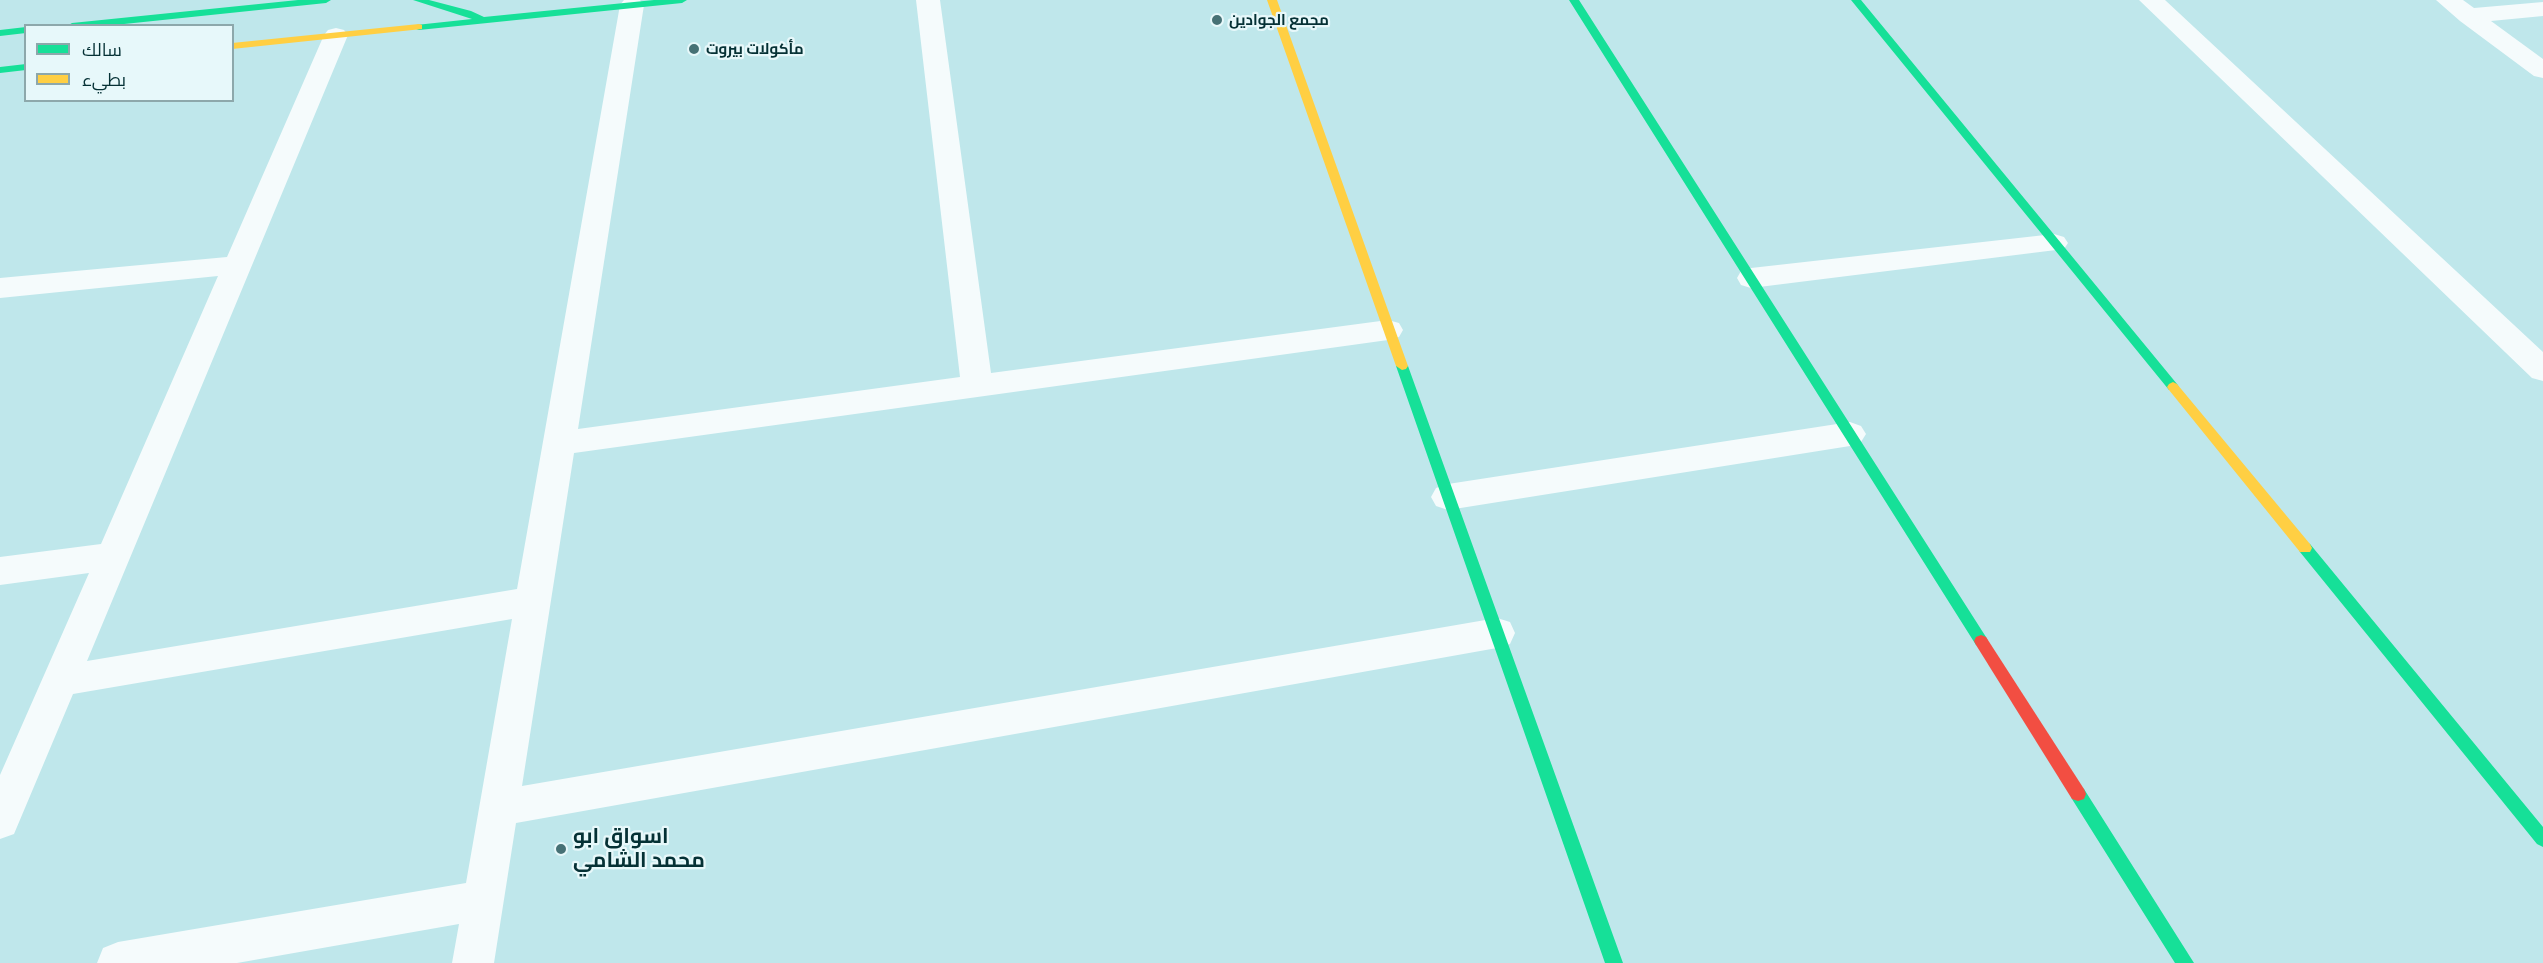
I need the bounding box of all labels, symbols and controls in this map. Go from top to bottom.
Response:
place label: مجمع الجوادين [1229,11,1329,29]
marker: مجمع الجوادين [1210,13,1224,27]
legend [24,24,234,102]
text: سالك [82,39,122,60]
place label: مأكولات بيروت [706,40,804,58]
marker: مأكولات بيروت [687,42,701,56]
text: بطيء [82,69,126,90]
place label: اسواق ابو محمد الشامي [573,824,705,874]
marker: اسواق ابو محمد الشامي [554,842,568,856]

